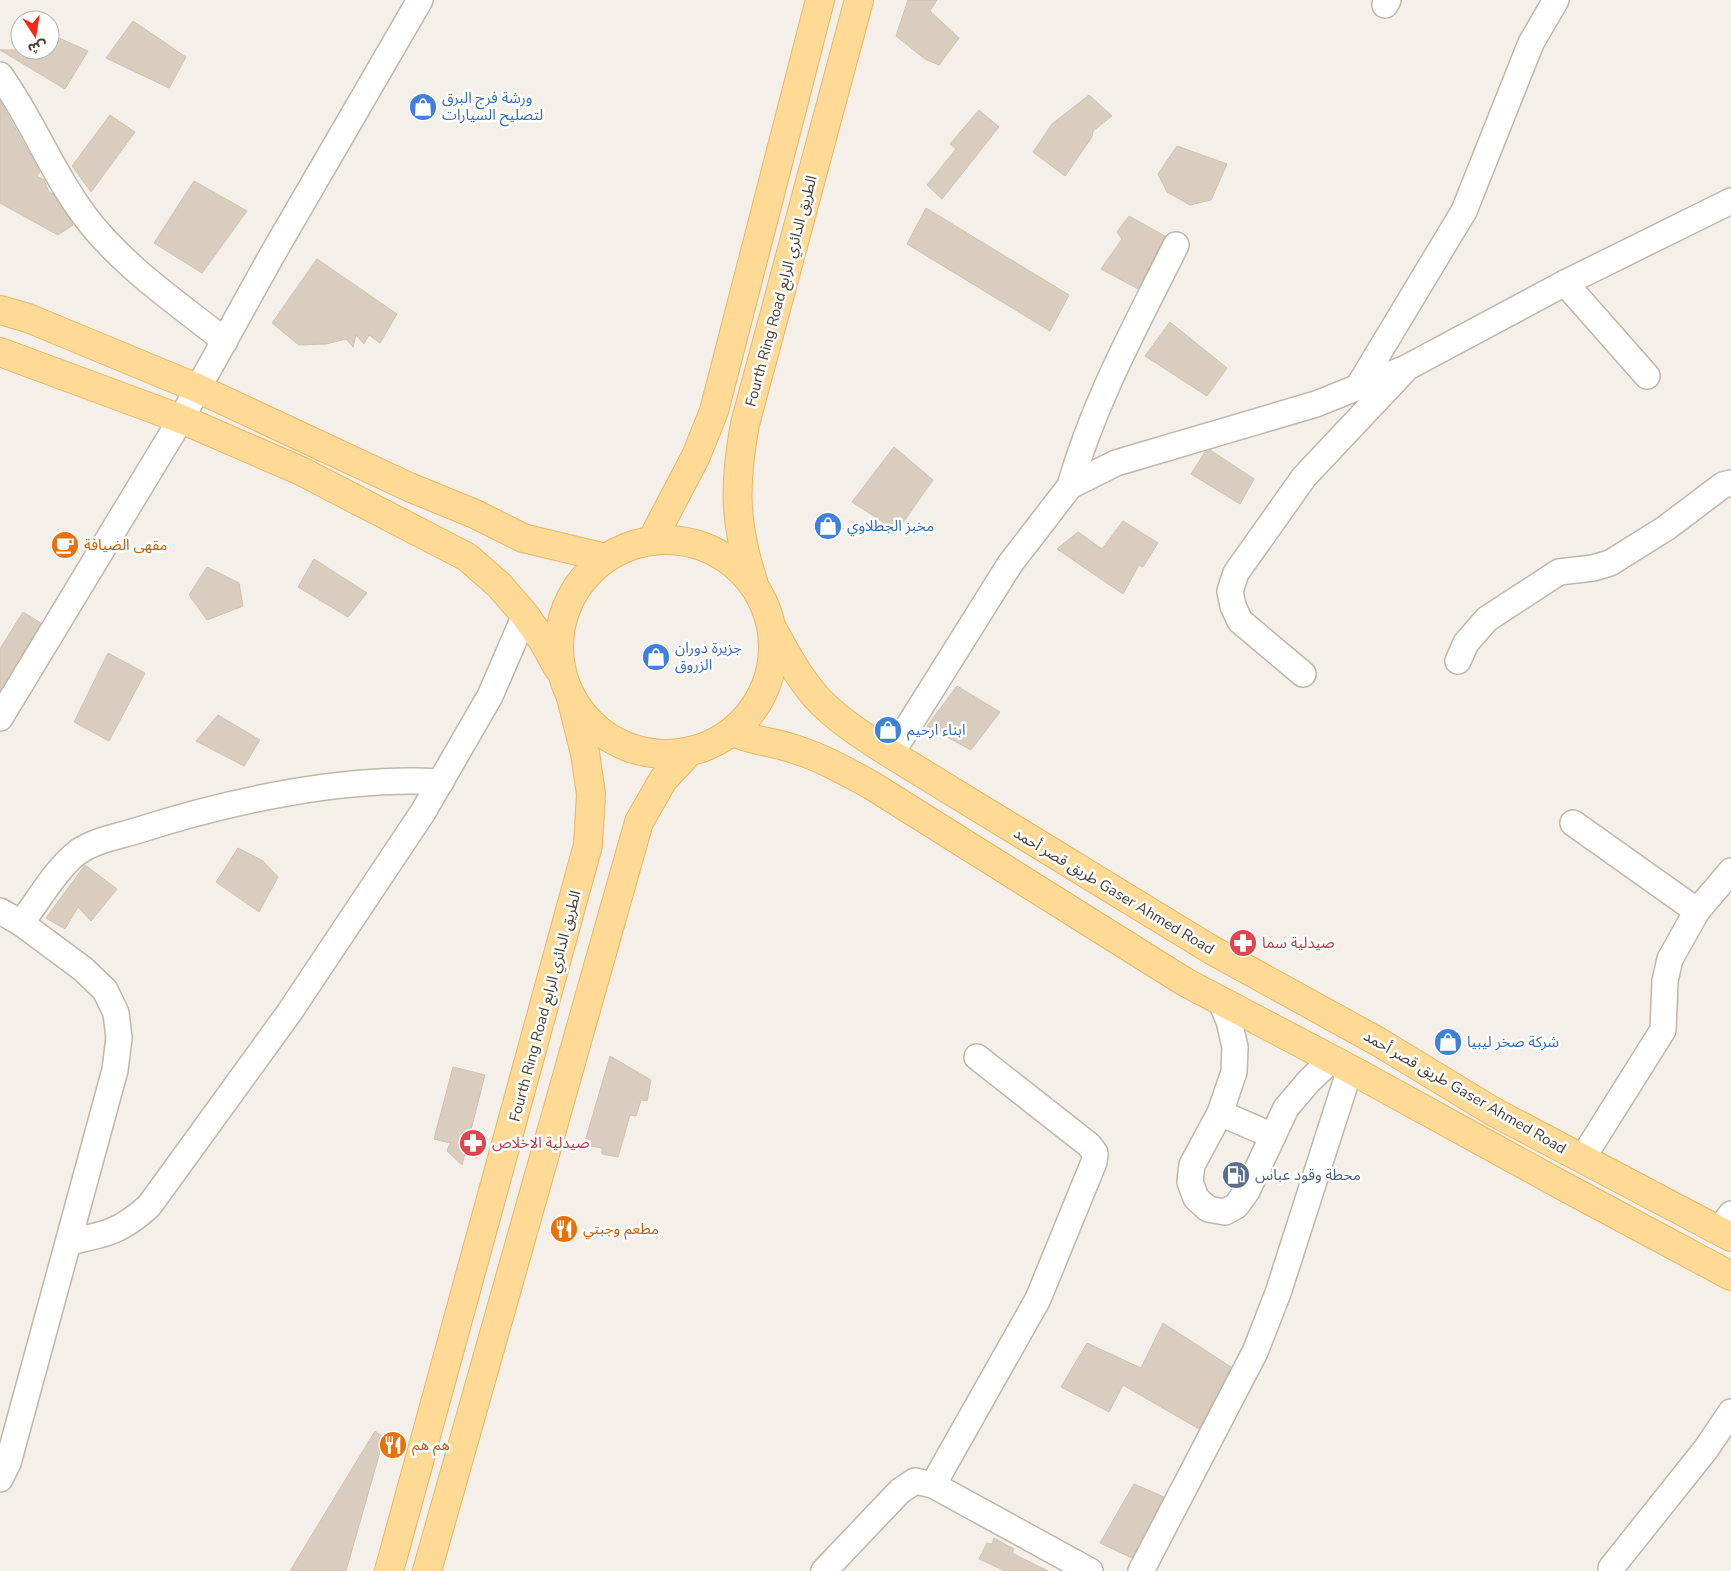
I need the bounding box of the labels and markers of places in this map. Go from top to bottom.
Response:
place label: ورشة فرج البرق لتصليح السيارات [442,88,543,127]
shop icon: ورشة فرج البرق لتصليح السيارات [408,92,438,122]
shop icon: مخبز الجطلاوي [813,511,843,541]
place label: مخبز الجطلاوي [847,516,934,537]
cafe icon: مقهى الضيافة [50,530,80,560]
place label: مقهى الضيافة [84,535,167,555]
place label: جزيرة دوران الزروق [675,638,742,675]
shop icon: جزيرة دوران الزروق [641,642,671,672]
shop icon: ابناء ارحيم [873,715,903,745]
place label: ابناء ارحيم [907,720,965,741]
pharmacy icon: صيدلية سما [1228,928,1258,958]
place label: صيدلية سما [1262,933,1335,953]
shop icon: شركة صخر ليبيا [1433,1027,1463,1057]
place label: شركة صخر ليبيا [1467,1032,1559,1052]
pharmacy icon: صيدلية الاخلاص [458,1128,488,1158]
place label: صيدلية الاخلاص [492,1133,589,1153]
fuel station icon: محطة وقود عباس [1221,1160,1251,1190]
place label: محطة وقود عباس [1255,1165,1361,1185]
restaurant icon: مطعم وجبتي [549,1214,579,1244]
place label: مطعم وجبتي [583,1219,659,1240]
restaurant icon: هم هم [378,1430,408,1460]
place label: هم هم [412,1435,450,1456]

